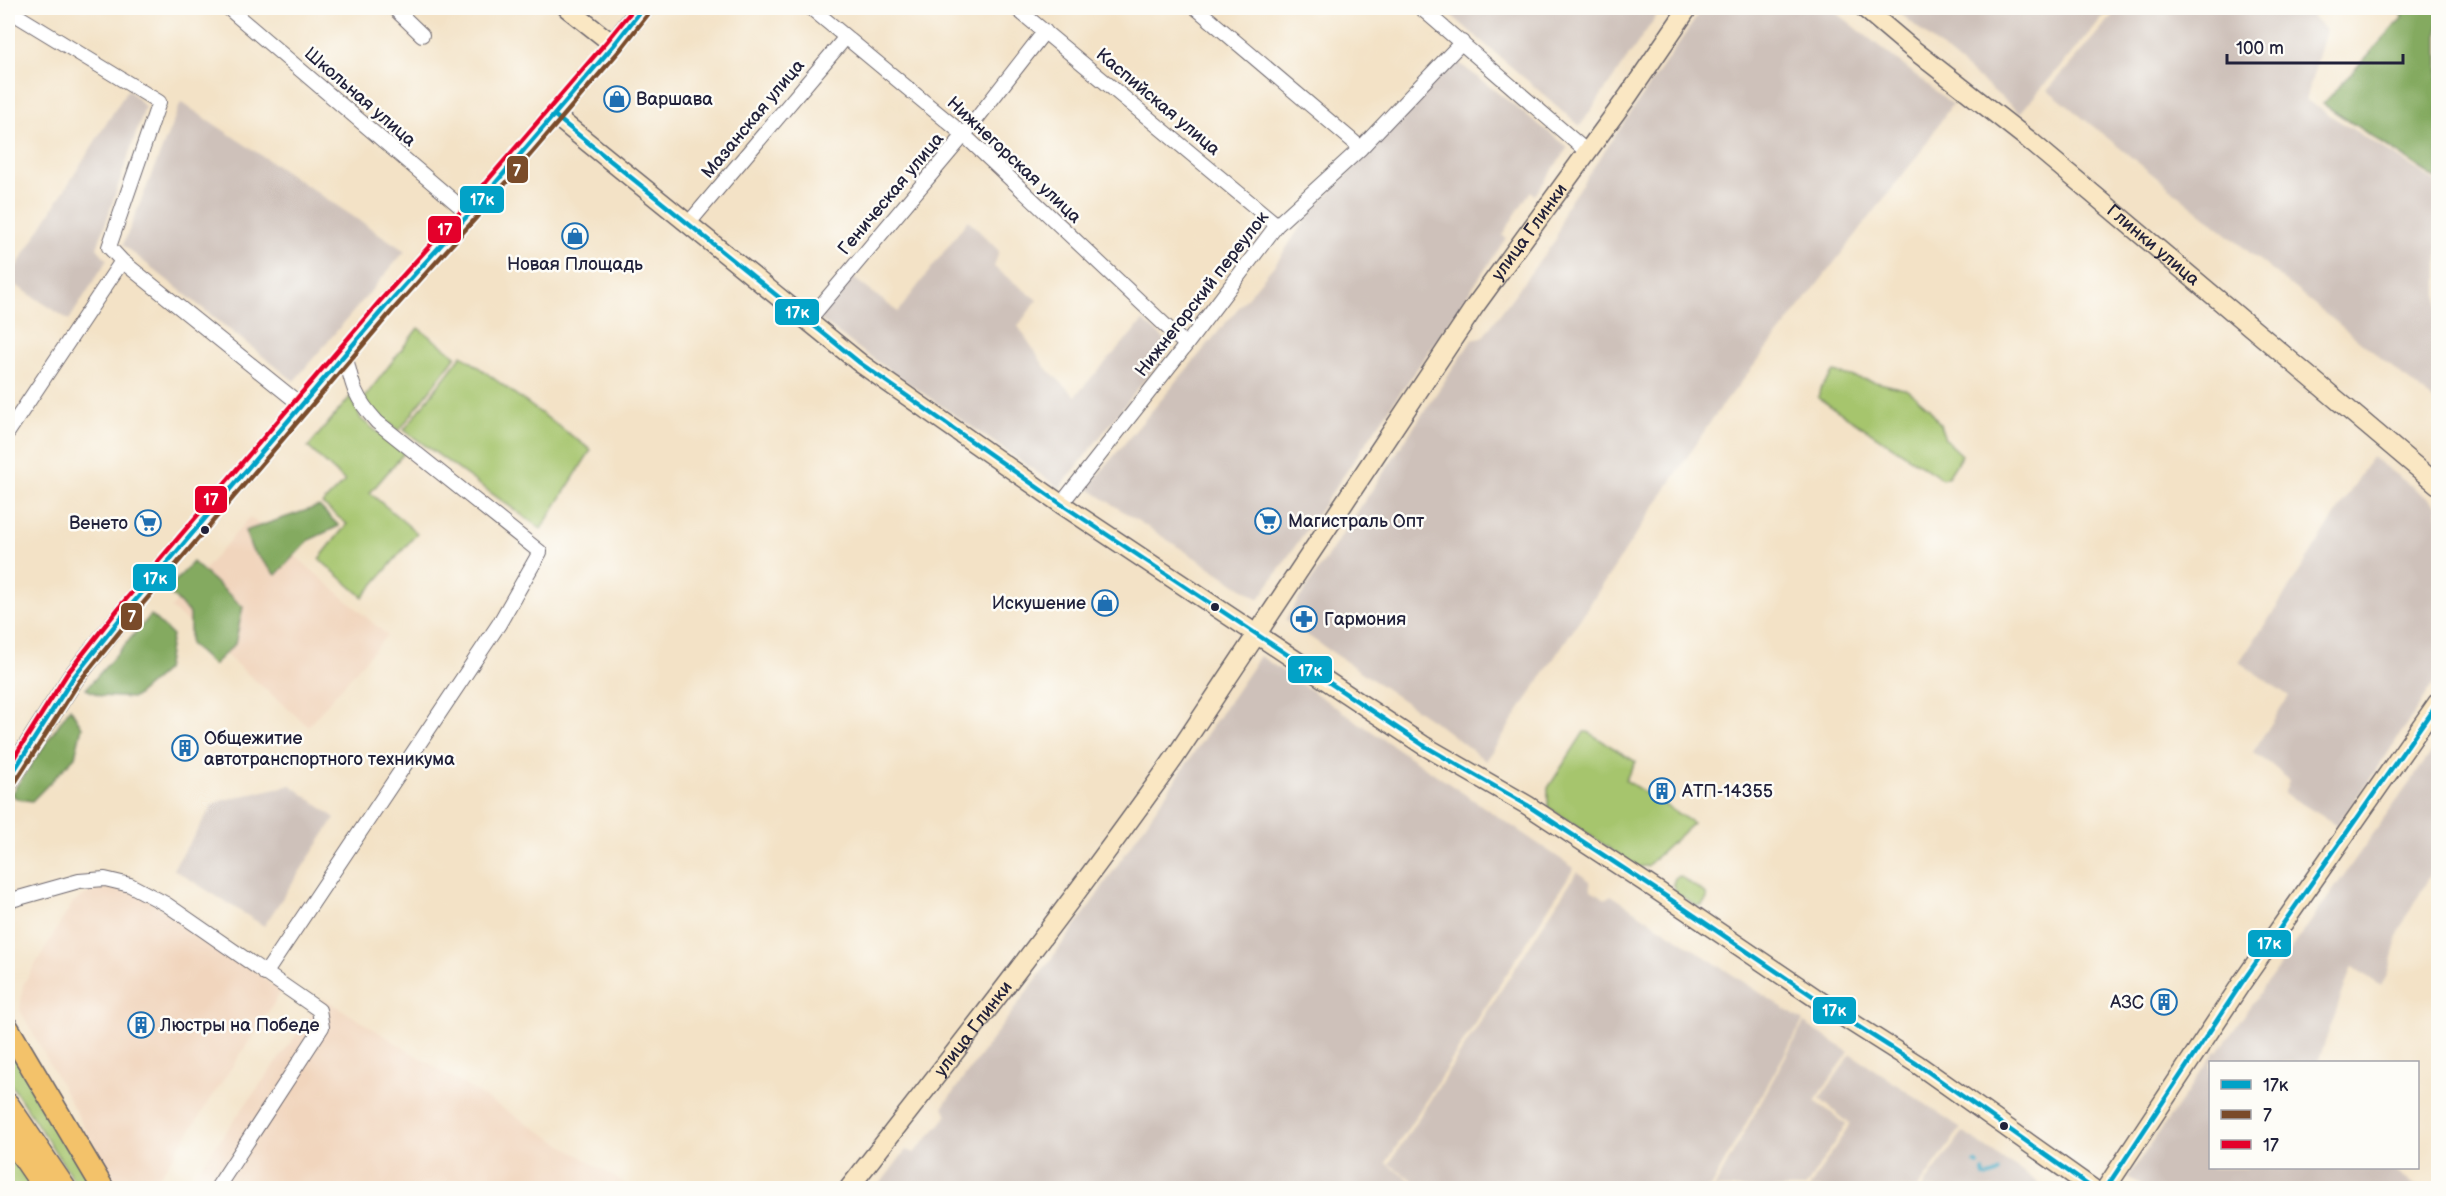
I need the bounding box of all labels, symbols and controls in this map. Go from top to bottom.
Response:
scale bar [2227,27,2402,65]
text: 100 m [2236,38,2284,59]
street label: Школьная улица [300,43,420,151]
street label: Каспийская улица [1092,44,1224,160]
street label: Мазанская улица [697,55,809,183]
shop icon: Варшава [602,84,632,114]
place label: Варшава [636,89,713,110]
street label: Нижнегорская улица [943,92,1086,228]
street label: Геническая улица [834,128,948,259]
line badge: 7 [506,155,529,184]
text: 7 [513,162,522,181]
street label: улица Глинки [1487,179,1571,284]
line badge: 17к [459,185,505,214]
text: 17к [470,191,494,210]
street label: Глинки улица [2103,200,2204,290]
street label: Нижнегорский переулок [1131,207,1273,381]
line badge: 17 [427,215,462,244]
text: 17 [437,221,453,240]
shop icon: Новая Площадь [560,221,590,251]
place label: Новая Площадь [507,254,643,275]
line badge: 17к [774,298,820,326]
text: 17к [785,304,809,323]
line badge: 17 [194,485,228,514]
text: 17 [203,491,219,510]
supermarket icon: Магистраль Опт [1253,506,1283,536]
supermarket icon: Венето [133,508,163,538]
place label: Магистраль Опт [1288,511,1425,532]
place label: Венето [69,513,128,534]
unlabelled marker [199,524,211,536]
line badge: 17к [132,563,177,592]
text: 17к [143,570,167,589]
shop icon: Искушение [1090,588,1120,618]
place label: Искушение [992,593,1086,614]
unlabelled marker [1209,601,1221,613]
line badge: 7 [120,602,143,631]
pharmacy icon: Гармония [1289,604,1319,634]
text: 7 [128,608,137,627]
place label: Гармония [1324,609,1406,630]
line badge: 17к [1287,655,1333,684]
text: 17к [1298,662,1322,681]
place label: Общежитие автотранспортного техникума [204,728,455,770]
building icon: Общежитие автотранспортного техникума [170,733,200,763]
building icon: АТП-14355 [1647,776,1677,806]
place label: АТП-14355 [1681,781,1773,802]
line badge: 17к [2247,929,2292,958]
text: 17к [2257,935,2281,954]
street label: улица Глинки [930,977,1016,1080]
building icon: АЗС [2149,987,2179,1017]
place label: АЗС [2109,992,2144,1013]
line badge: 17к [1812,996,1857,1025]
text: 17к [1822,1002,1846,1021]
building icon: Люстры на Победе [126,1010,156,1040]
place label: Люстры на Победе [159,1015,319,1036]
legend [2209,1061,2419,1169]
text: 17к [2263,1075,2289,1096]
text: 7 [2263,1105,2272,1126]
unlabelled marker [1998,1120,2010,1132]
text: 17 [2263,1135,2279,1156]

